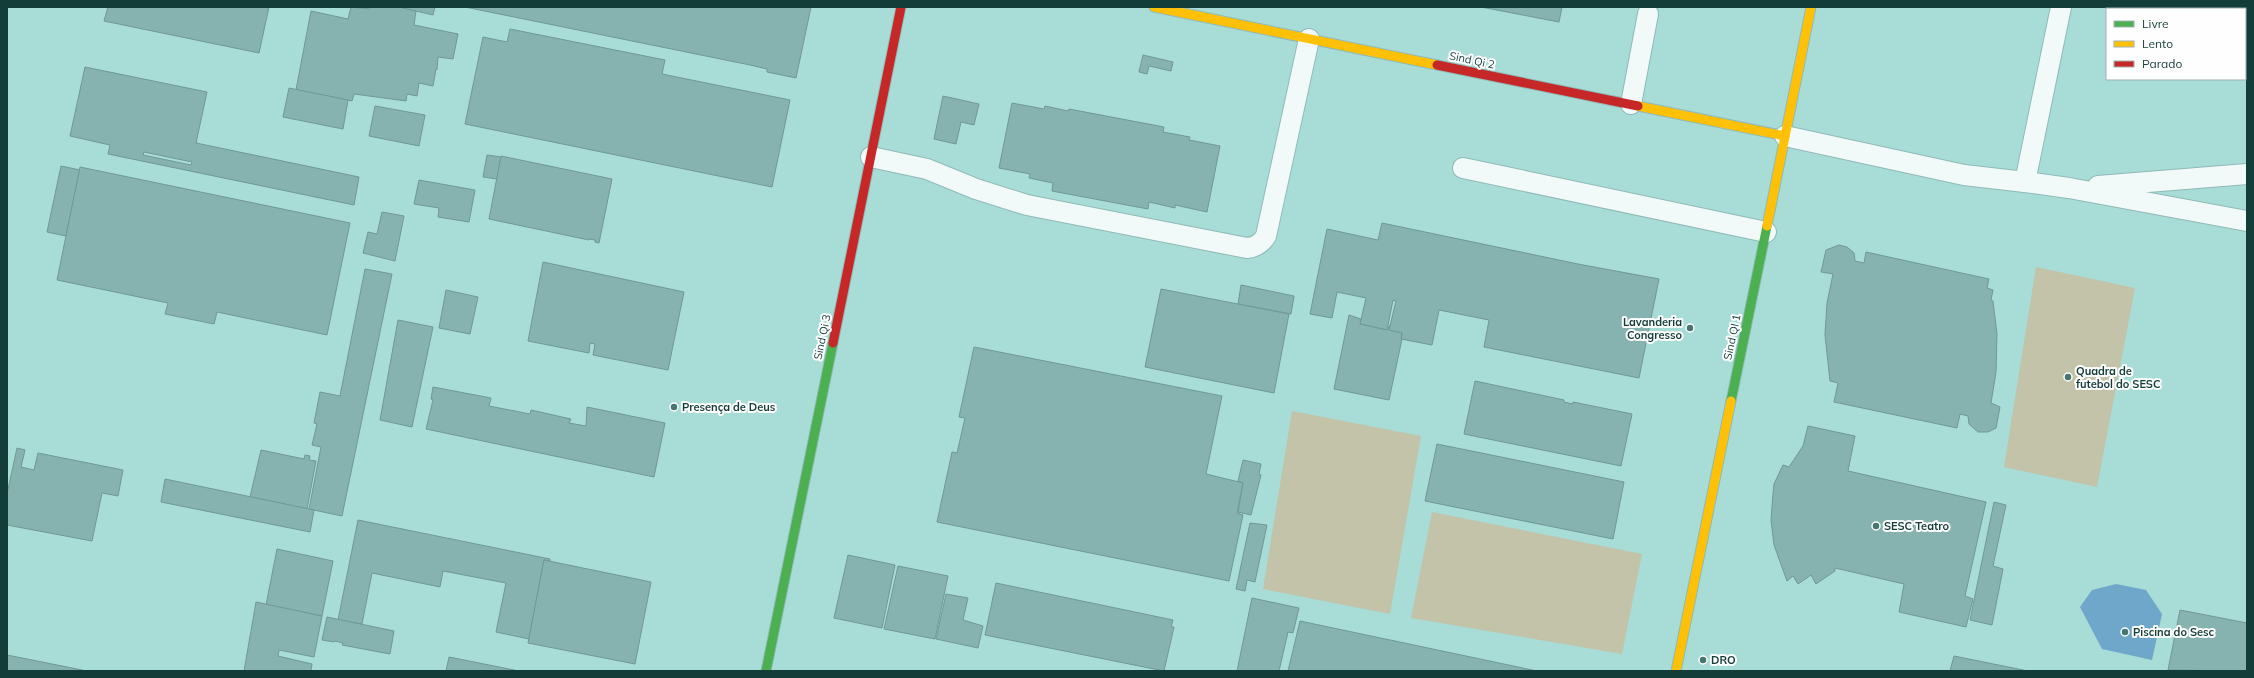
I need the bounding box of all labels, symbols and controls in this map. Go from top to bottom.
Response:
legend [2106,8,2246,80]
text: Livre [2142,16,2169,31]
text: Lento [2142,36,2173,51]
street label: Sind Qi 2 [1448,48,1496,72]
text: Parado [2142,56,2182,71]
street label: Sind Qi 3 [810,313,834,361]
street label: Sind QI 1 [1720,313,1744,361]
place label: Lavanderia Congresso [1623,315,1682,342]
marker: Lavanderia Congresso [1685,323,1695,333]
place label: Quadra de futebol do SESC [2076,364,2161,391]
marker: Quadra de futebol do SESC [2063,372,2073,382]
place label: Presença de Deus [682,400,776,414]
marker: Presença de Deus [669,402,679,412]
place label: SESC Teatro [1884,519,1949,533]
marker: SESC Teatro [1871,521,1881,531]
place label: Piscina do Sesc [2133,625,2215,639]
marker: Piscina do Sesc [2120,627,2130,637]
place label: DRO [1711,653,1736,667]
marker: DRO [1698,655,1708,665]

